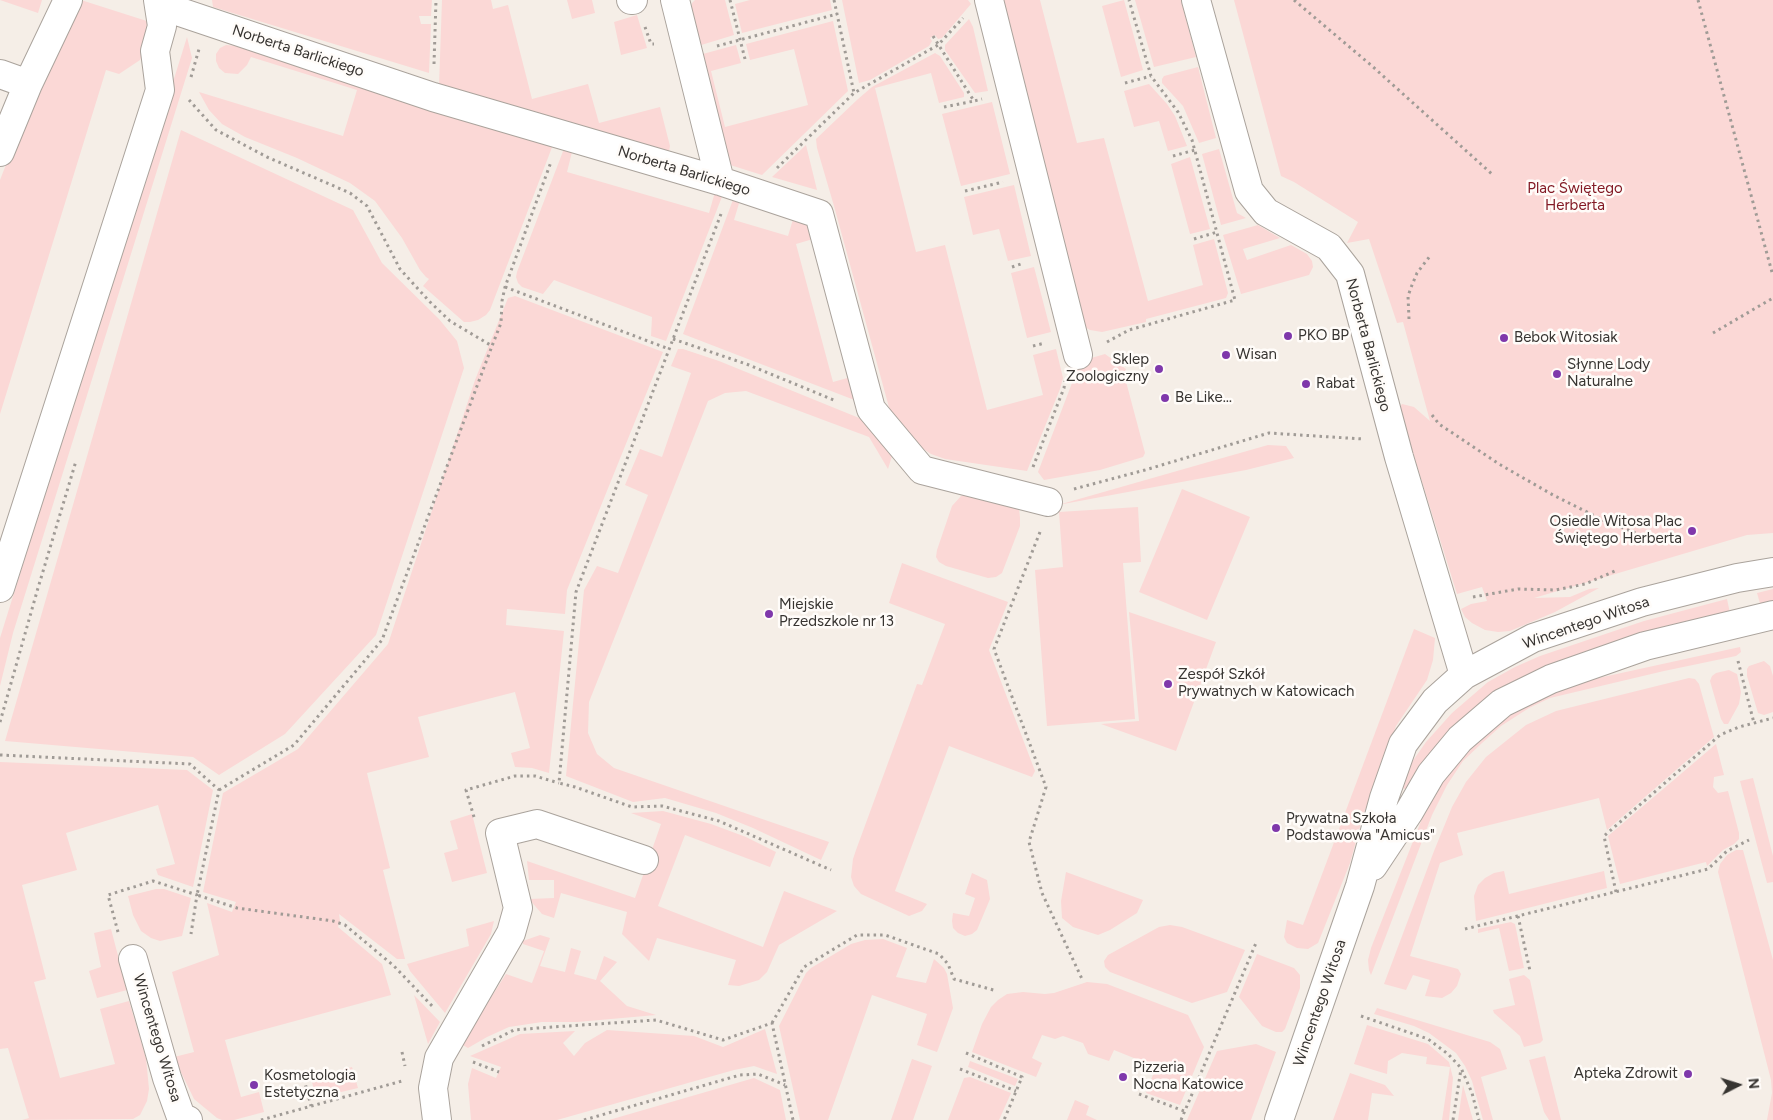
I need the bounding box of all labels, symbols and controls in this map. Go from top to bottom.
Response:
street label: Norberta Barlickiego [230,21,366,81]
street label: Norberta Barlickiego [616,142,752,200]
park label: Plac Świętego Herberta [1527,180,1623,215]
street label: Norberta Barlickiego [1341,276,1395,414]
place label: PKO BP [1298,327,1349,345]
place label: Bebok Witosiak [1514,329,1617,347]
marker: PKO BP [1282,330,1294,342]
marker: Bebok Witosiak [1498,332,1510,344]
place label: Wisan [1236,346,1277,364]
marker: Wisan [1220,349,1232,361]
place label: Sklep Zoologiczny [1066,351,1149,386]
place label: Słynne Lody Naturalne [1567,356,1650,391]
marker: Sklep Zoologiczny [1153,363,1165,375]
marker: Słynne Lody Naturalne [1551,368,1563,380]
place label: Rabat [1316,375,1355,393]
marker: Rabat [1300,378,1312,390]
place label: Be Like… [1175,389,1232,407]
marker: Be Like… [1159,392,1171,404]
place label: Osiedle Witosa Plac Świętego Herberta [1549,513,1682,548]
marker: Osiedle Witosa Plac Świętego Herberta [1686,525,1698,537]
street label: Wincentego Witosa [1520,593,1652,653]
place label: Miejskie Przedszkole nr 13 [779,596,894,631]
marker: Miejskie Przedszkole nr 13 [763,608,775,620]
place label: Zespół Szkół Prywatnych w Katowicach [1178,666,1354,701]
marker: Zespół Szkół Prywatnych w Katowicach [1162,678,1174,690]
place label: Prywatna Szkoła Podstawowa "Amicus" [1286,810,1435,845]
marker: Prywatna Szkoła Podstawowa "Amicus" [1270,822,1282,834]
street label: Wincentego Witosa [1290,937,1350,1069]
street label: Wincentego Witosa [129,972,185,1104]
place label: Pizzeria Nocna Katowice [1133,1059,1244,1094]
north arrow [1713,1060,1763,1110]
place label: Apteka Zdrowit [1574,1065,1678,1083]
place label: Kosmetologia Estetyczna [264,1067,356,1102]
marker: Apteka Zdrowit [1682,1068,1694,1080]
marker: Pizzeria Nocna Katowice [1117,1071,1129,1083]
text: N [1745,1078,1762,1090]
marker: Kosmetologia Estetyczna [248,1079,260,1091]

